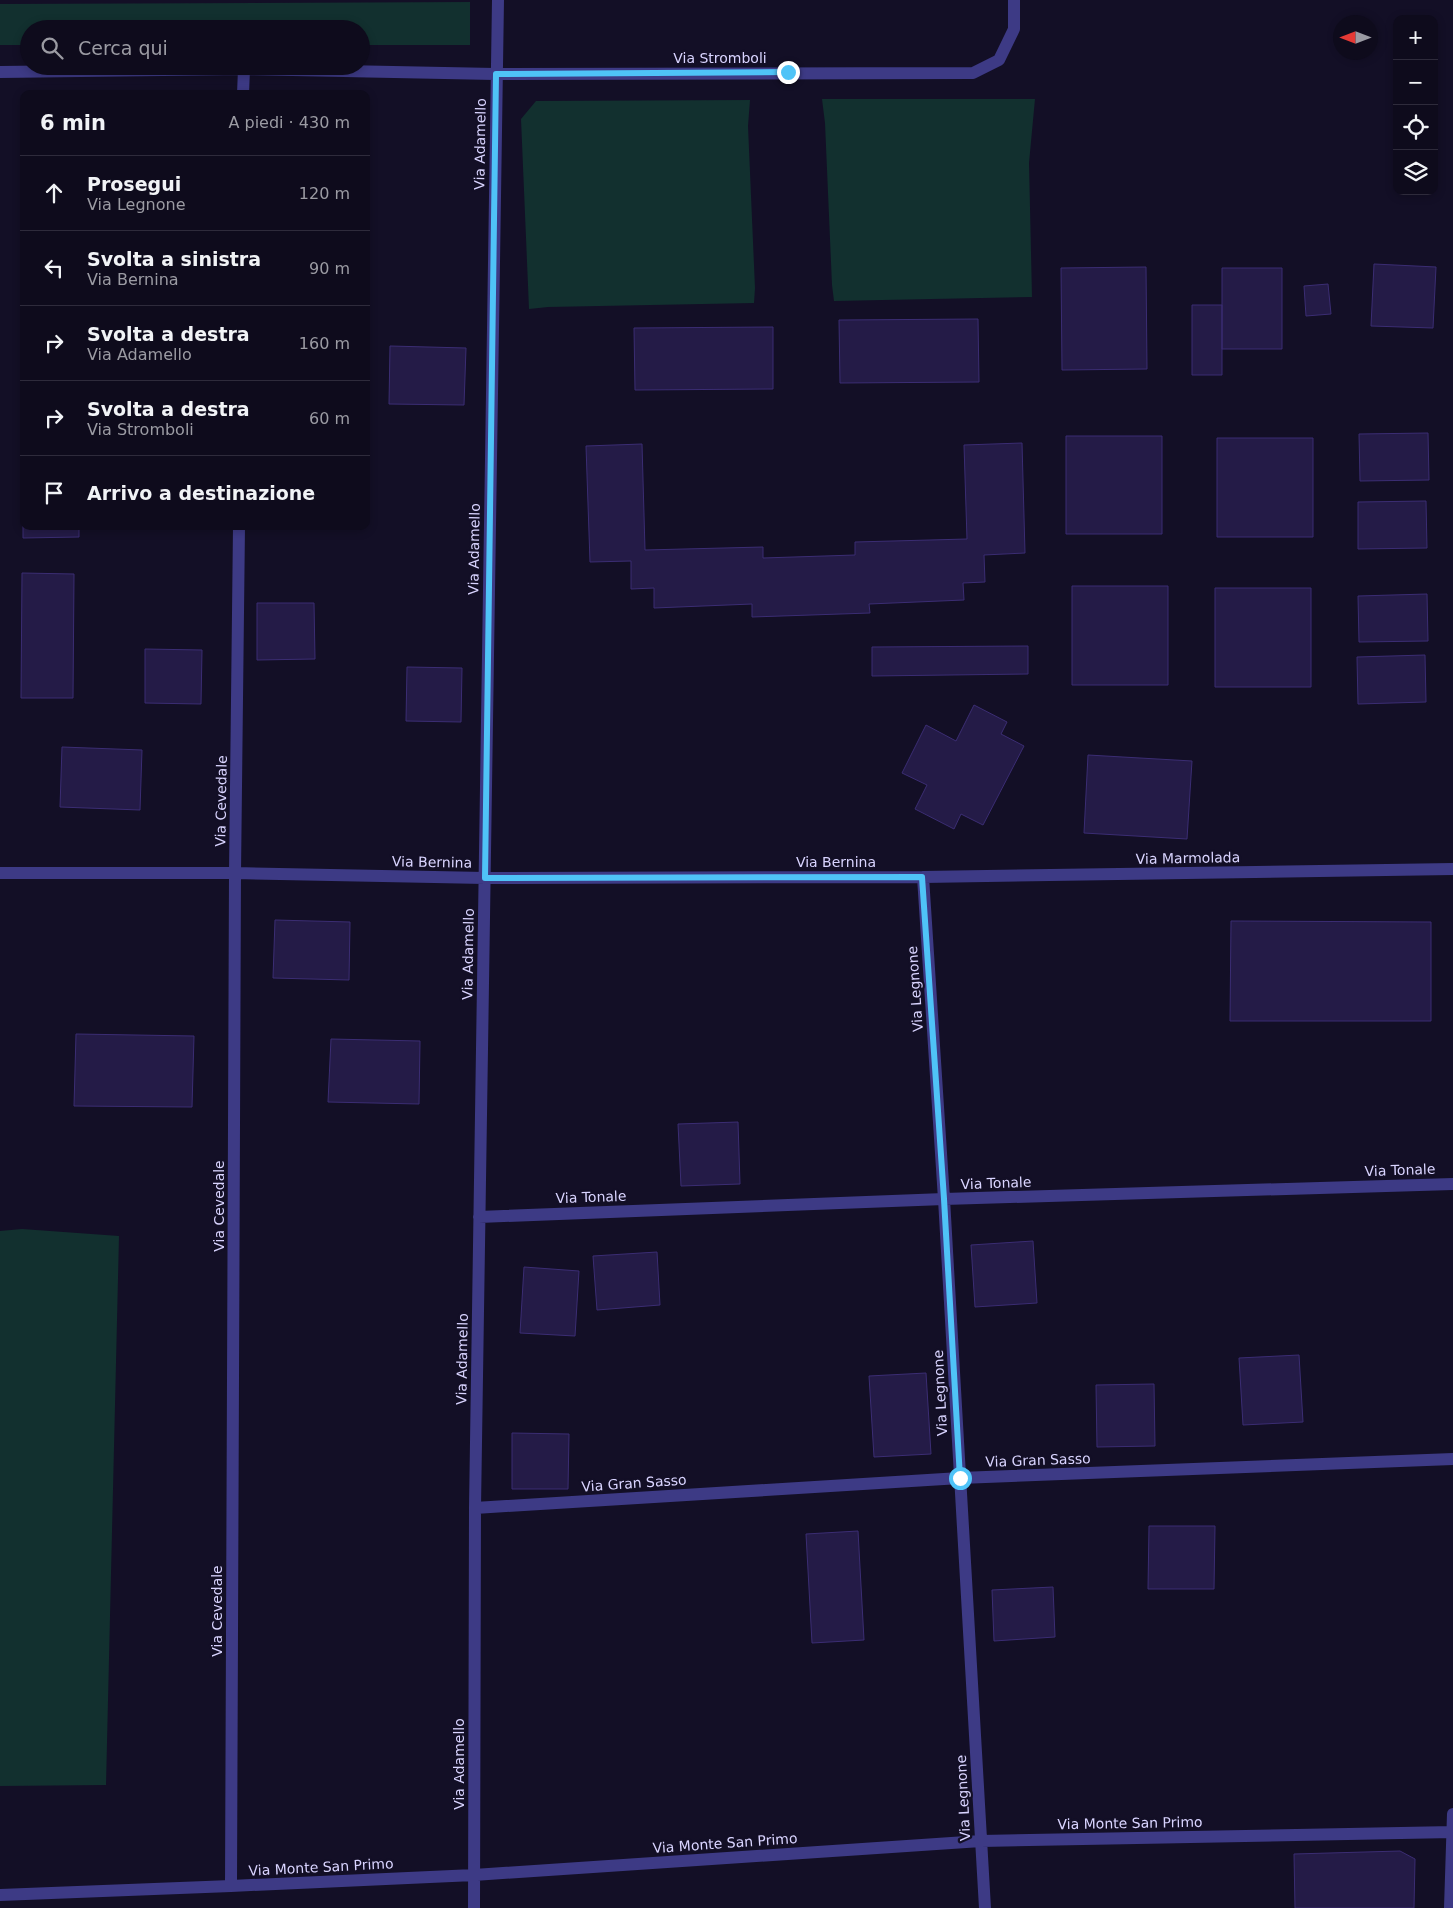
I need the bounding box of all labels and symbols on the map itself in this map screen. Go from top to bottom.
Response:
north arrow [1333,15,1378,60]
street label: Via Stromboli [673,50,767,66]
route end [777,61,800,84]
street label: Via Adamello [471,98,489,190]
street label: Via Adamello [465,503,483,595]
street label: Via Cevedale [212,755,230,847]
street label: Via Marmolada [1136,849,1240,867]
street label: Via Bernina [392,853,472,871]
street label: Via Bernina [796,854,876,870]
street label: Via Adamello [459,908,477,1000]
street label: Via Legnone [904,945,926,1033]
street label: Via Cevedale [211,1160,227,1252]
street label: Via Tonale [1364,1161,1436,1179]
street label: Via Tonale [960,1174,1032,1192]
street label: Via Tonale [555,1188,627,1206]
street label: Via Adamello [453,1313,471,1405]
street label: Via Legnone [930,1350,950,1436]
street label: Via Gran Sasso [985,1450,1091,1470]
route start [949,1467,972,1490]
street label: Via Gran Sasso [581,1471,687,1495]
street label: Via Cevedale [209,1565,225,1657]
street label: Via Adamello [451,1718,467,1810]
street label: Via Legnone [953,1755,973,1841]
street label: Via Monte San Primo [1057,1814,1203,1832]
street label: Via Monte San Primo [652,1830,798,1856]
street label: Via Monte San Primo [248,1855,394,1879]

